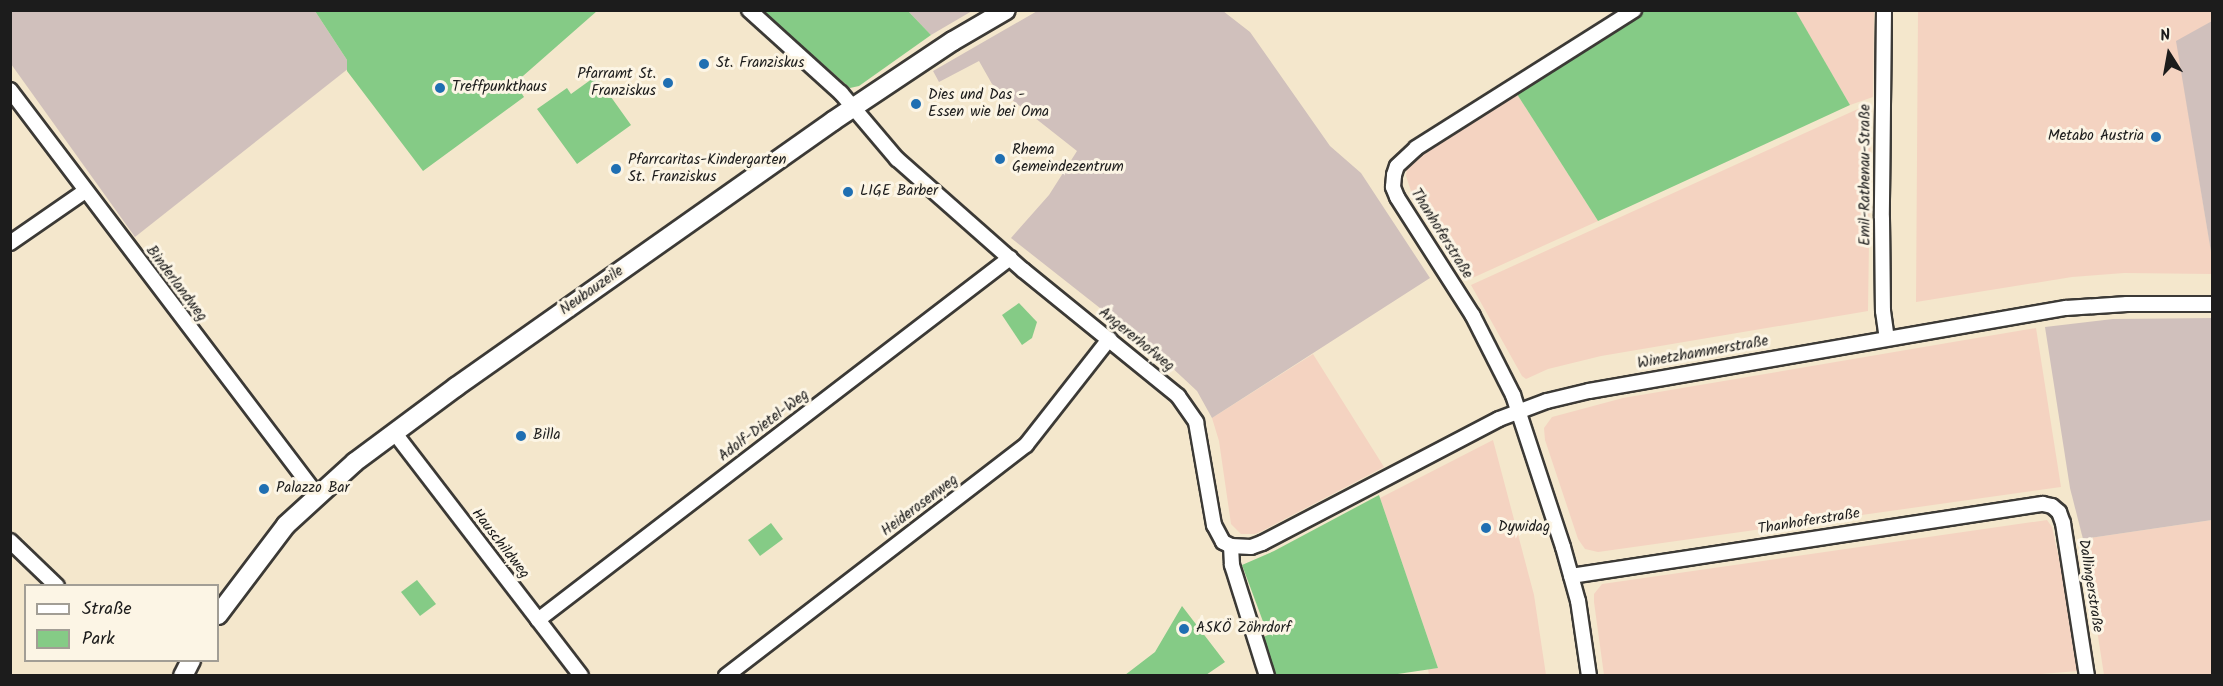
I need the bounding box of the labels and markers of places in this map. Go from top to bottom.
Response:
place label: St. Franziskus [716,55,804,73]
marker: St. Franziskus [697,57,711,71]
place label: Pfarramt St. Franziskus [577,65,656,100]
marker: Pfarramt St. Franziskus [661,76,675,90]
place label: Treffpunkthaus [452,79,547,97]
marker: Treffpunkthaus [433,81,447,95]
place label: Dies und Das - Essen wie bei Oma [928,86,1049,121]
marker: Dies und Das - Essen wie bei Oma [909,97,923,111]
place label: Metabo Austria [2048,128,2144,146]
marker: Metabo Austria [2149,130,2163,144]
place label: Rhema Gemeindezentrum [1012,141,1124,176]
place label: Pfarrcaritas-Kindergarten St. Franziskus [628,151,786,186]
marker: Rhema Gemeindezentrum [993,152,1007,166]
marker: Pfarrcaritas-Kindergarten St. Franziskus [609,162,623,176]
place label: LIGE Barber [860,183,938,201]
marker: LIGE Barber [841,185,855,199]
place label: Billa [533,427,561,445]
marker: Billa [514,429,528,443]
place label: Palazzo Bar [276,480,349,498]
marker: Palazzo Bar [257,482,271,496]
place label: Dywidag [1498,519,1550,537]
marker: Dywidag [1479,521,1493,535]
place label: ASKÖ Zöhrdorf [1196,620,1291,638]
marker: ASKÖ Zöhrdorf [1177,622,1191,636]

